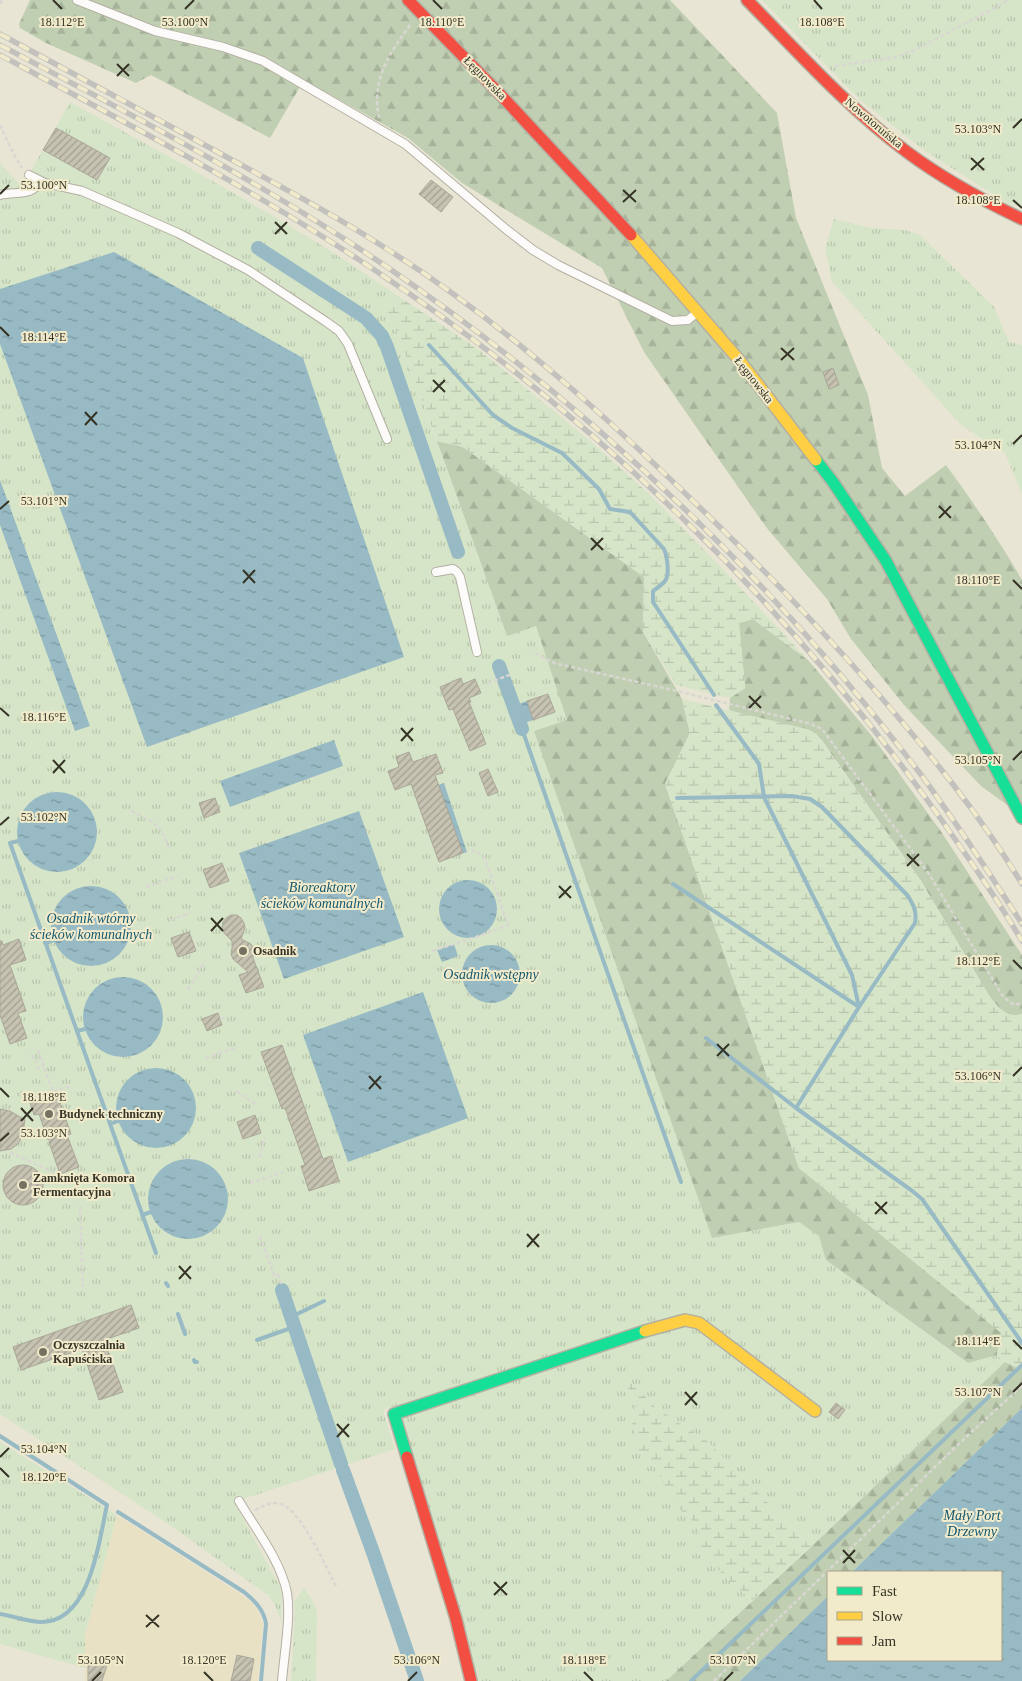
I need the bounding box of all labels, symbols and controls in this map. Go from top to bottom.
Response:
text: 18.112°E [40,15,84,29]
text: 53.100°N [162,15,209,29]
text: 18.110°E [420,15,464,29]
text: 18.108°E [799,15,845,29]
street label: Łęgnowska [461,53,510,103]
street label: Nowotoruńska [842,95,906,152]
text: 53.103°N [955,122,1002,136]
text: 53.100°N [21,178,68,192]
text: 18.108°E [955,193,1001,207]
text: 18.114°E [22,330,66,344]
street label: Łęgnowska [731,354,777,407]
text: 53.104°N [955,438,1002,452]
text: 53.101°N [21,494,68,508]
text: 18.110°E [956,573,1000,587]
text: 18.116°E [22,710,66,724]
text: 53.105°N [955,753,1002,767]
text: 53.102°N [21,810,68,824]
water label: Bioreaktory ścieków komunalnych [261,880,383,911]
water label: Osadnik wtórny ścieków komunalnych [30,911,152,942]
place label: Osadnik [253,944,297,958]
marker: Osadnik [237,945,249,957]
text: 18.112°E [956,954,1000,968]
water label: Osadnik wstępny [443,967,539,982]
text: 53.106°N [955,1069,1002,1083]
text: 18.118°E [22,1090,66,1104]
place label: Budynek techniczny [59,1107,163,1121]
marker: Budynek techniczny [43,1108,55,1120]
text: 53.103°N [21,1126,68,1140]
place label: Zamknięta Komora Fermentacyjna [33,1171,135,1199]
marker: Zamknięta Komora Fermentacyjna [17,1179,29,1191]
text: 18.114°E [956,1334,1000,1348]
place label: Oczyszczalnia Kapuściska [53,1338,125,1366]
marker: Oczyszczalnia Kapuściska [37,1346,49,1358]
text: 53.107°N [955,1385,1002,1399]
text: 53.104°N [21,1442,68,1456]
text: 18.120°E [21,1470,67,1484]
water label: Mały Port Drzewny [942,1508,1002,1539]
legend [827,1571,1002,1661]
text: Fast [872,1583,898,1599]
text: Slow [872,1608,903,1624]
text: Jam [872,1633,896,1649]
text: 53.105°N [78,1653,125,1667]
text: 18.120°E [181,1653,227,1667]
text: 53.106°N [394,1653,441,1667]
text: 18.118°E [562,1653,606,1667]
text: 53.107°N [710,1653,757,1667]

